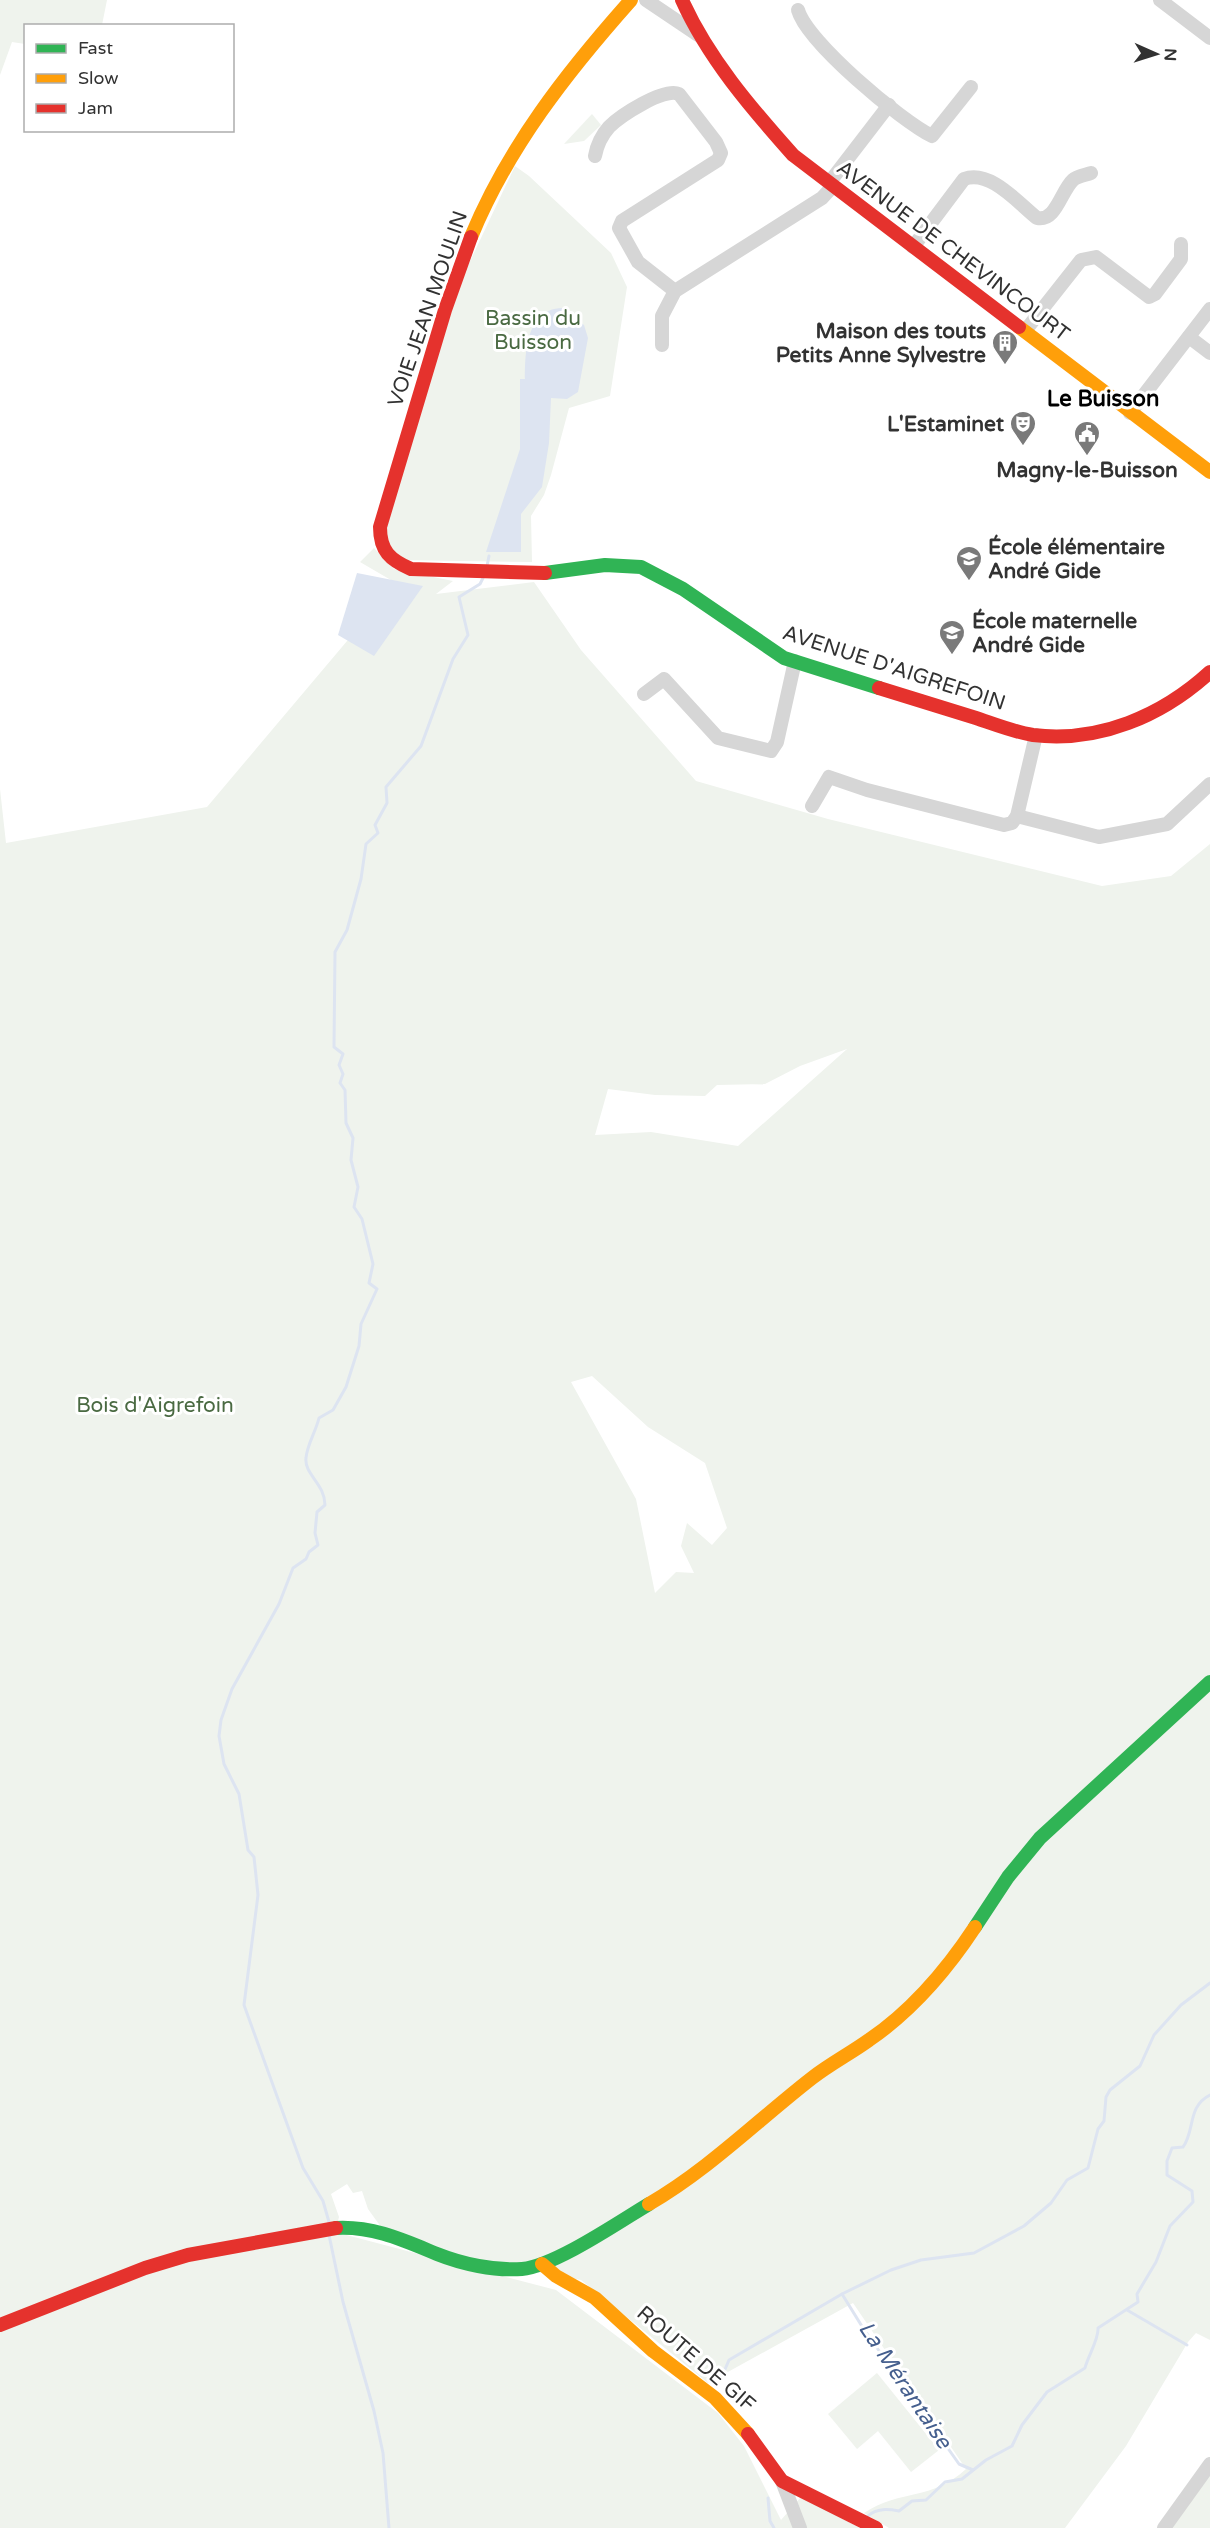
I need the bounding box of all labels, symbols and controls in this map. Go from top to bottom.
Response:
legend [24,24,234,132]
north arrow [1126,24,1186,84]
text: Fast [78,37,113,59]
text: N [1160,48,1180,62]
text: Slow [78,67,119,89]
text: Jam [78,97,113,119]
street label: AVENUE DE CHEVINCOURT [832,155,1075,347]
street label: VOIE JEAN MOULIN [383,208,473,410]
park label: Bassin du Buisson [485,306,581,355]
place label: Maison des touts Petits Anne Sylvestre [776,319,986,368]
building icon: Maison des touts Petits Anne Sylvestre [990,328,1020,366]
district label: Le Buisson [1047,386,1159,412]
theatre icon: L'Estaminet [1008,409,1038,447]
place label: L'Estaminet [887,412,1004,437]
public building icon: Magny-le-Buisson [1072,419,1102,457]
place label: Magny-le-Buisson [996,458,1178,483]
place label: École élémentaire André Gide [988,534,1165,584]
school or university icon: École élémentaire André Gide [954,544,984,582]
place label: École maternelle André Gide [972,608,1137,658]
school or university icon: École maternelle André Gide [937,618,967,656]
street label: AVENUE D'AIGREFOIN [779,620,1009,716]
park label: Bois d'Aigrefoin [76,1393,234,1418]
street label: ROUTE DE GIF [632,2301,761,2417]
water label: La Mérantaise [853,2317,958,2455]

